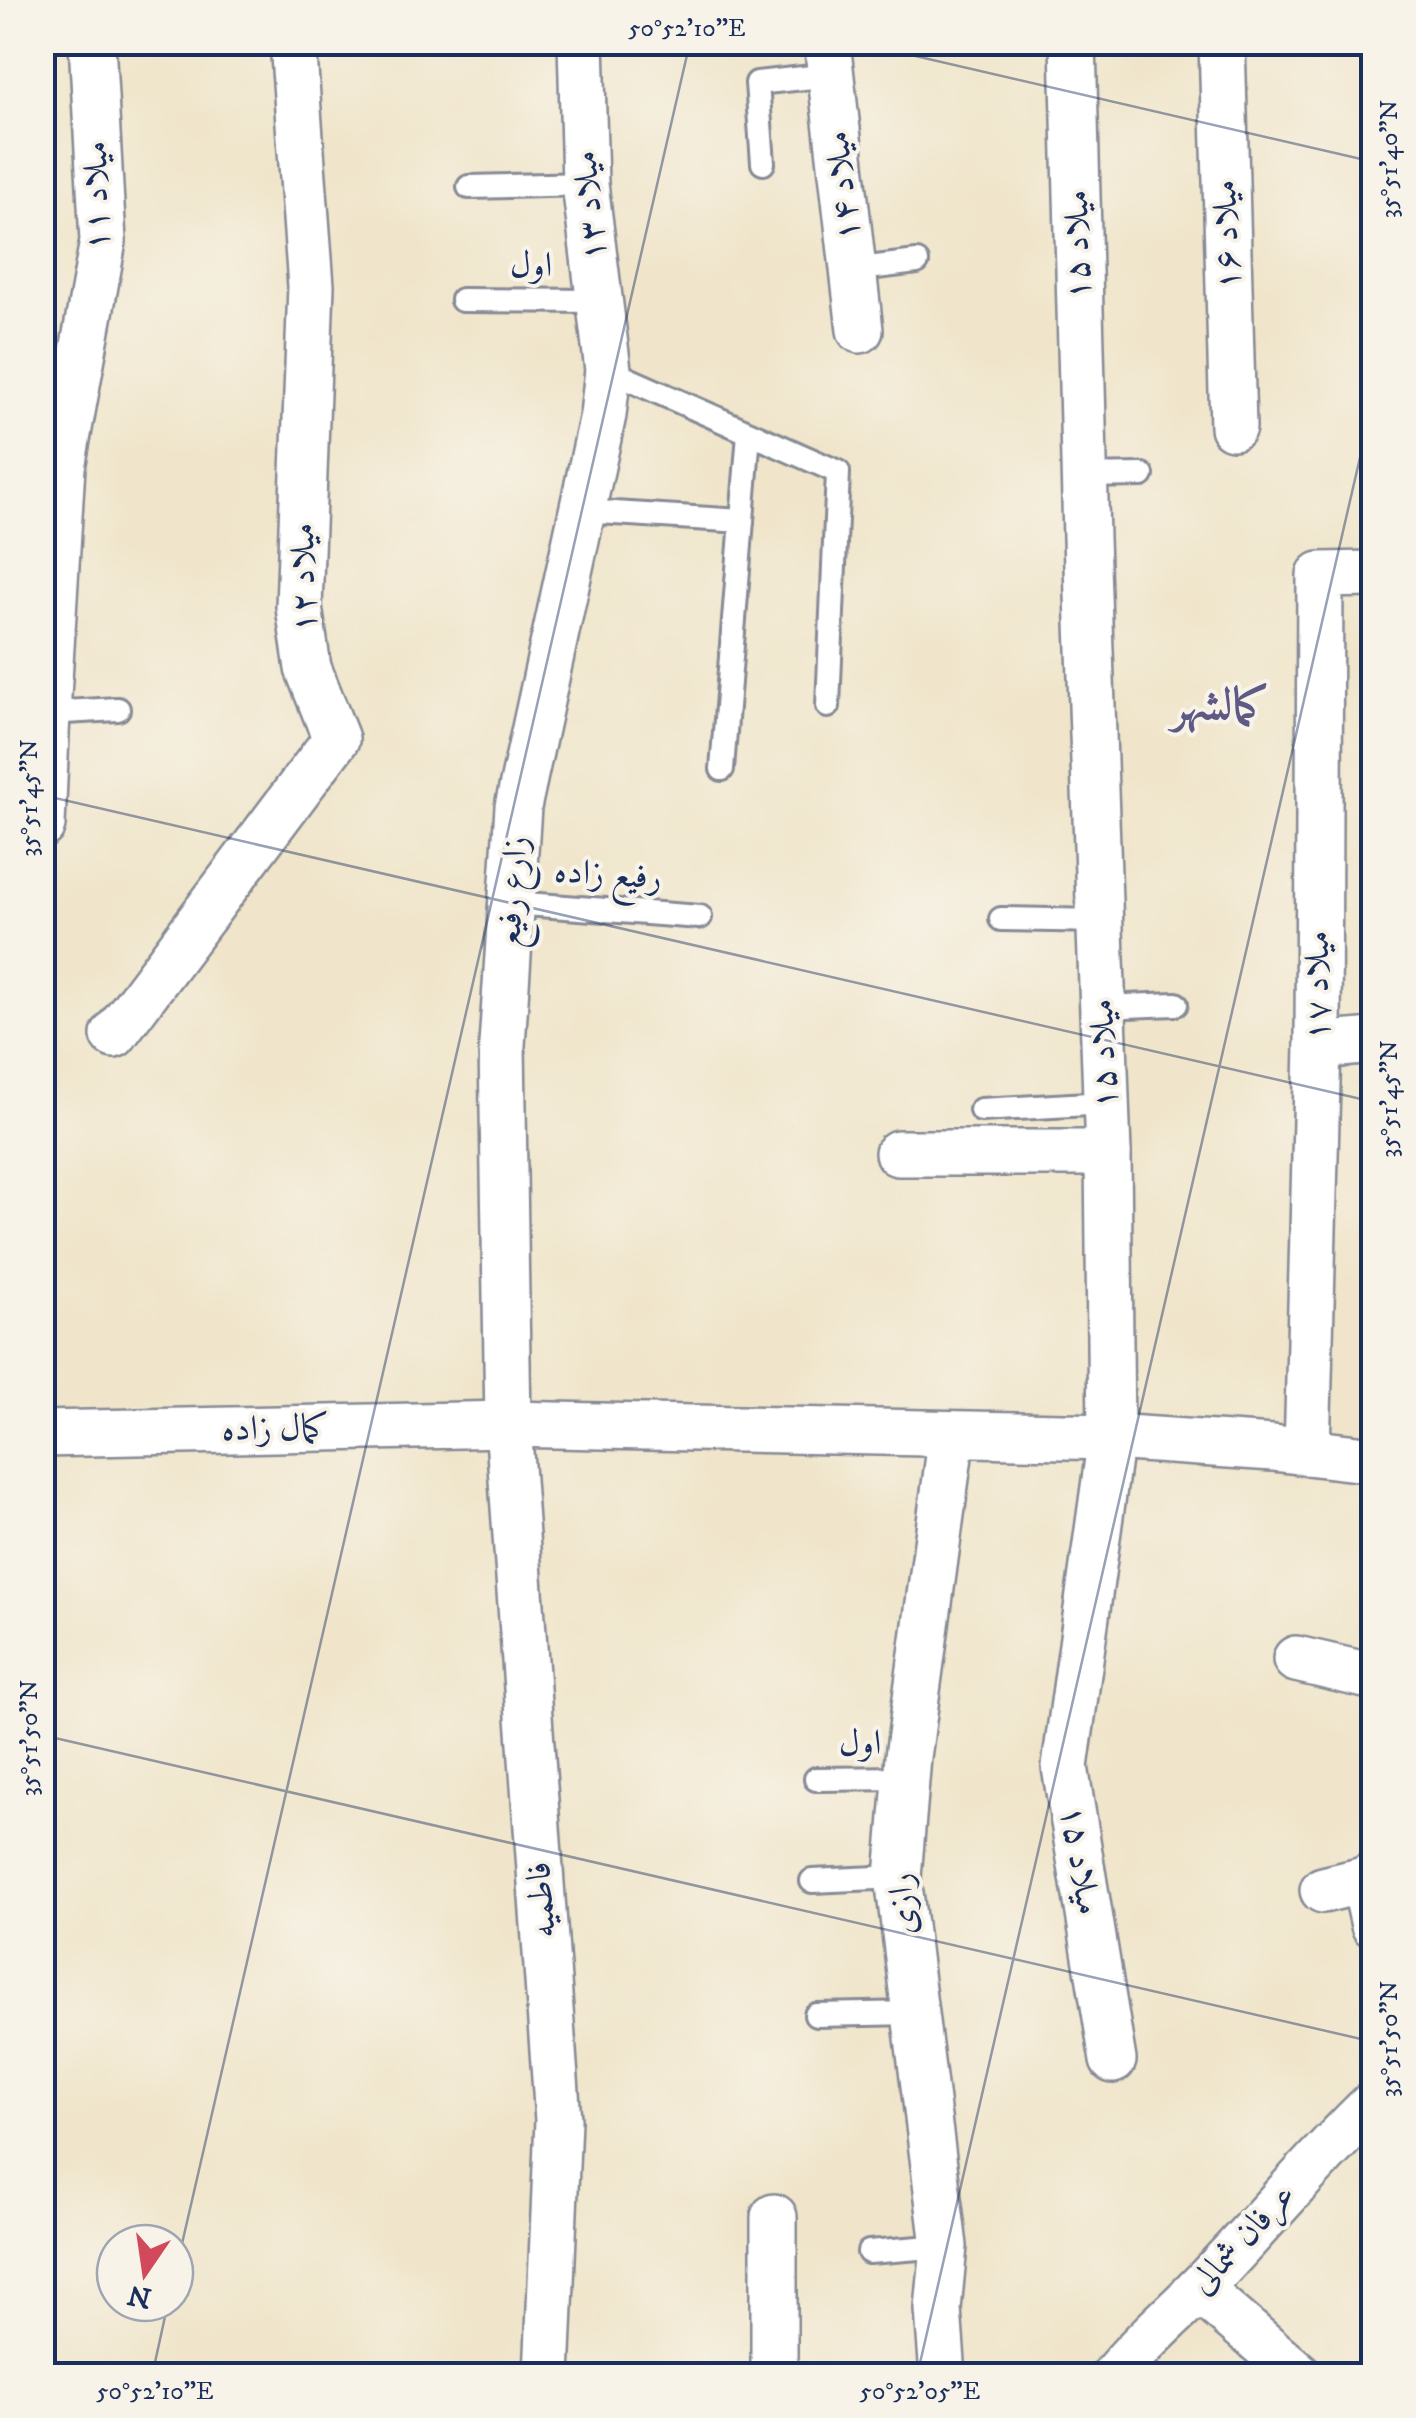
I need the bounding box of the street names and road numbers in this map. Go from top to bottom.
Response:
street label: میلاد ۱۴ [815,129,871,243]
street label: میلاد ۱۱ [74,140,120,252]
street label: میلاد ۱۳ [563,149,617,263]
street label: میلاد ۱۶ [1203,179,1251,291]
street label: میلاد ۱۵ [1055,189,1101,301]
street label: اول [510,244,552,288]
street label: میلاد ۱۲ [281,522,327,634]
street label: زارع رفیع [487,835,546,950]
street label: رفیع زاده [552,849,663,908]
street label: میلاد ۱۷ [1296,931,1340,1041]
street label: میلاد ۱۵ [1080,998,1128,1110]
street label: کمال زاده [221,1406,329,1452]
street label: اول [838,1722,882,1766]
street label: میلاد ۱۵ [1050,1802,1110,1918]
street label: فاطمیه [517,1860,567,1940]
street label: رازی [879,1871,927,1937]
street label: عرفان شمالی [1180,2174,1306,2304]

